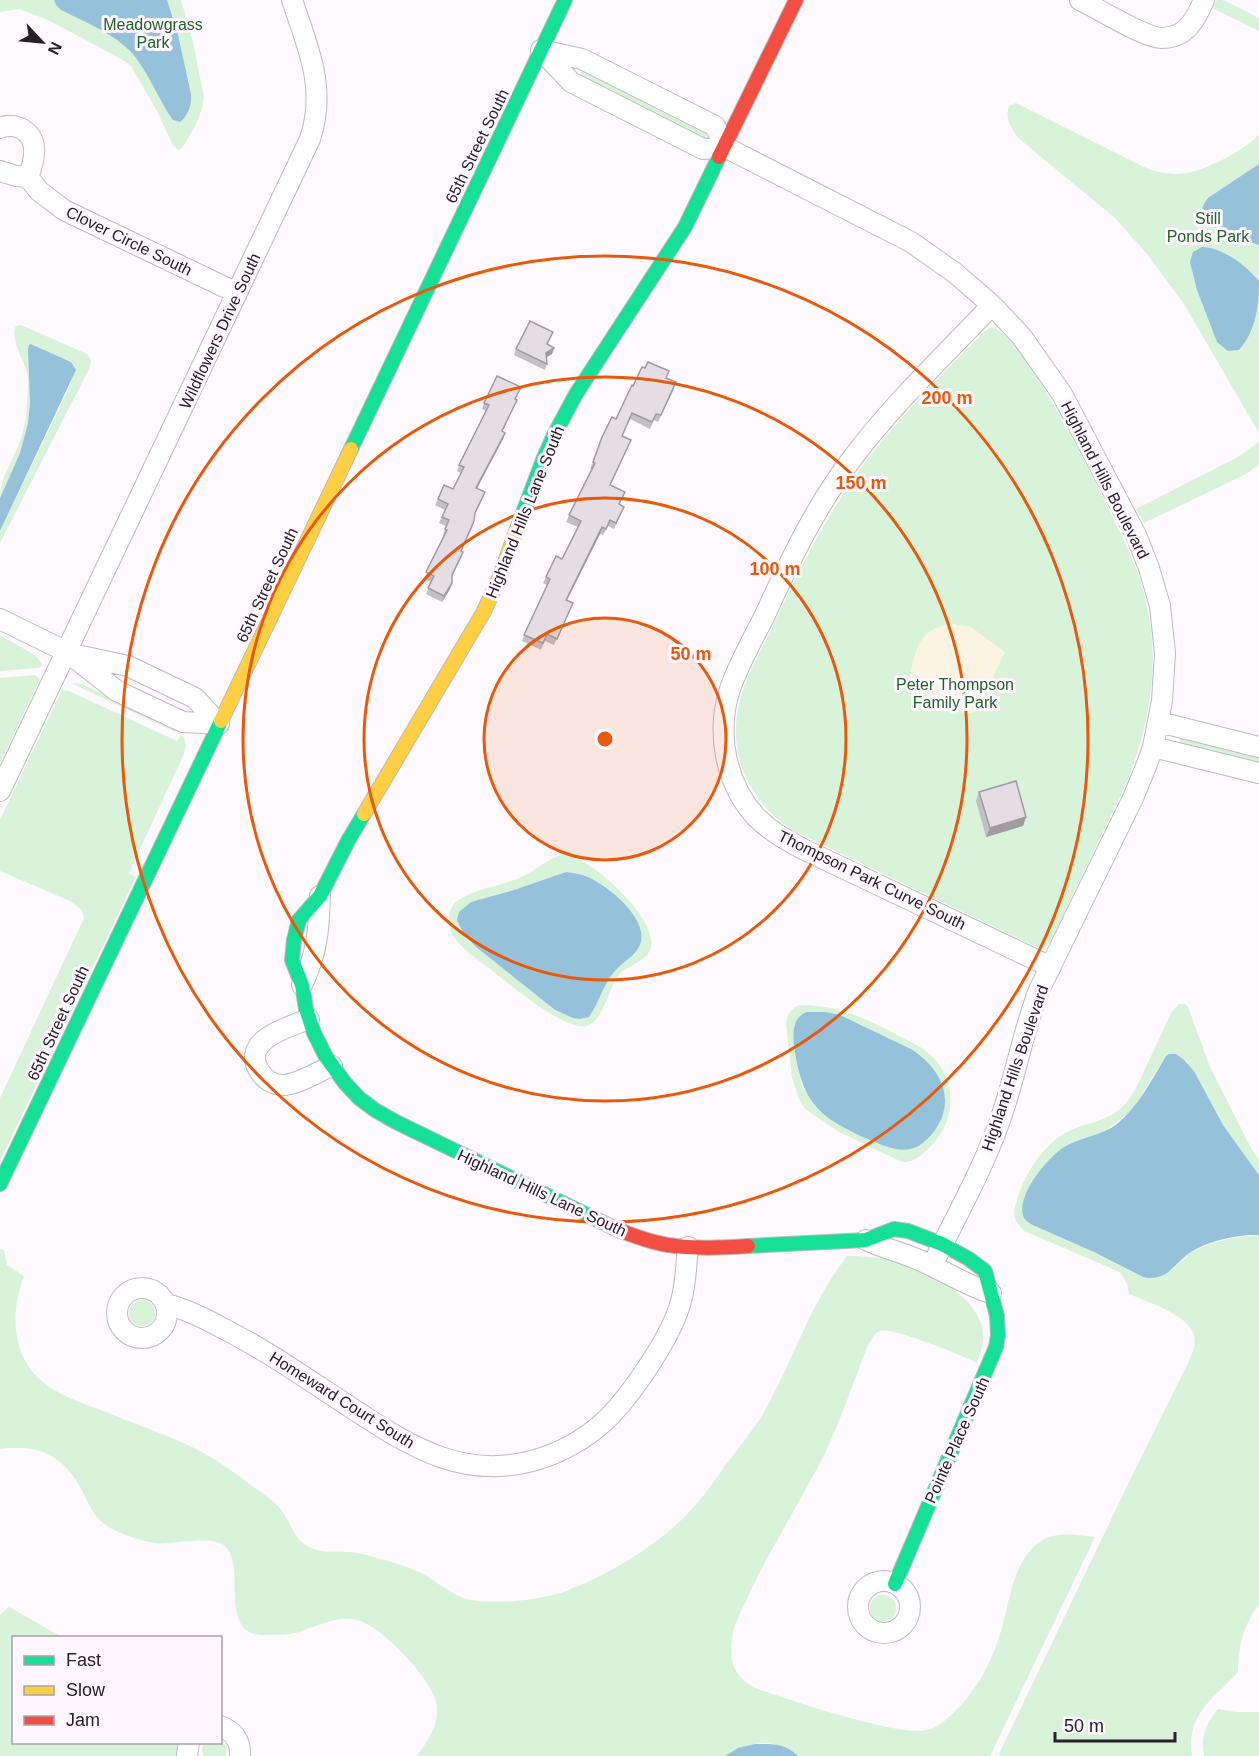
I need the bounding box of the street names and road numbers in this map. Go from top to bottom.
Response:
street label: 65th Street South [442,86,512,206]
street label: Clover Circle South [63,203,195,279]
street label: Wildflowers Drive South [176,250,264,412]
street label: Highland Hills Boulevard [1058,398,1152,562]
street label: Highland Hills Lane South [483,423,567,601]
street label: 65th Street South [233,525,301,645]
street label: Thompson Park Curve South [776,827,968,933]
street label: 65th Street South [24,963,92,1083]
street label: Highland Hills Boulevard [979,983,1051,1153]
street label: Highland Hills Lane South [455,1146,629,1240]
street label: Homeward Court South [267,1348,417,1452]
street label: Pointe Place South [922,1374,992,1506]

